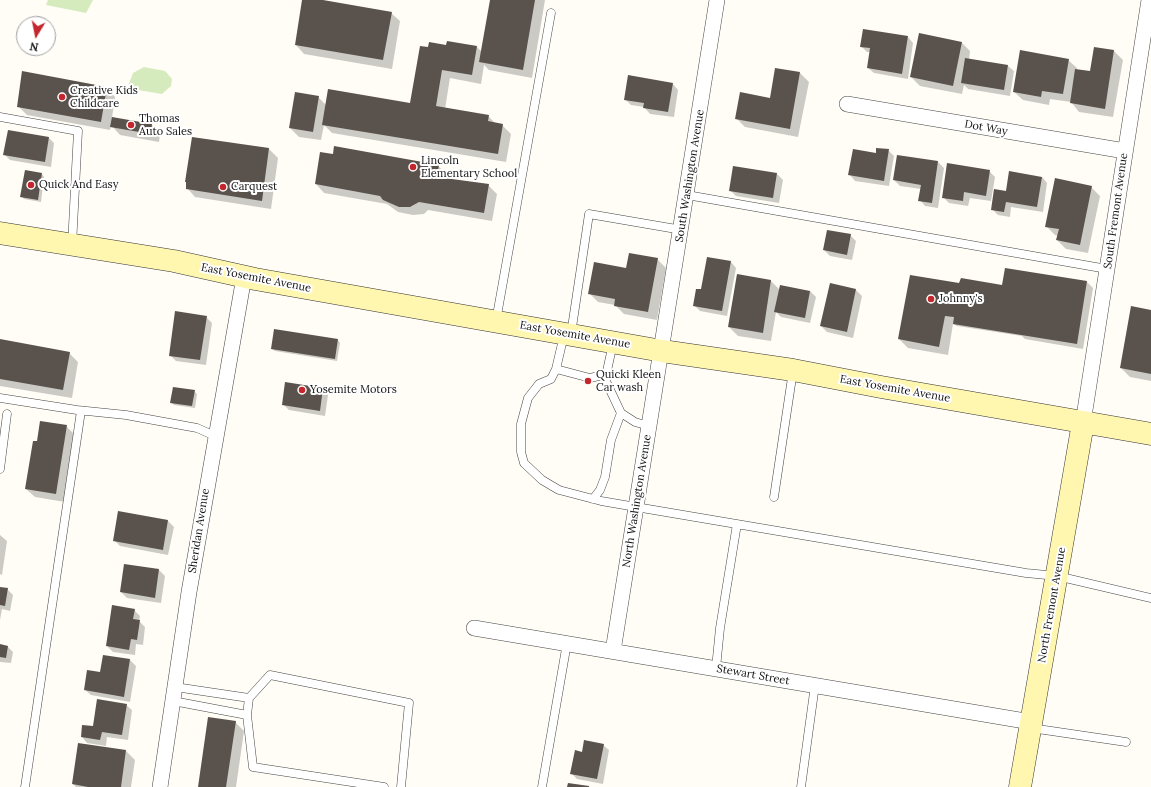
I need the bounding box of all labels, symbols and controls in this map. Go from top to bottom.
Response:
north arrow [16,16,56,56]
text: N [29,39,40,54]
place label: Creative Kids Childcare [70,84,138,110]
marker: Creative Kids Childcare [57,92,67,102]
street label: South Washington Avenue [673,109,707,243]
place label: Thomas Auto Sales [139,112,192,138]
street label: Dot Way [963,118,1009,138]
marker: Thomas Auto Sales [126,120,136,130]
street label: South Fremont Avenue [1101,152,1131,270]
place label: Lincoln Elementary School [421,154,517,180]
marker: Lincoln Elementary School [408,162,418,172]
place label: Quick And Easy [39,178,119,192]
marker: Quick And Easy [26,180,36,190]
place label: Carquest [231,180,277,194]
marker: Carquest [218,182,228,192]
street label: East Yosemite Avenue [200,261,312,295]
place label: Johnny's [939,292,983,306]
marker: Johnny's [926,294,936,304]
street label: East Yosemite Avenue [519,319,631,351]
place label: Quicki Kleen Car wash [596,368,661,394]
street label: East Yosemite Avenue [839,373,951,405]
marker: Quicki Kleen Car wash [583,376,593,386]
place label: Yosemite Motors [310,383,397,397]
marker: Yosemite Motors [297,385,307,395]
street label: North Washington Avenue [620,433,654,569]
street label: Sheridan Avenue [186,488,212,574]
street label: North Fremont Avenue [1035,546,1069,664]
street label: Stewart Street [715,662,791,688]

